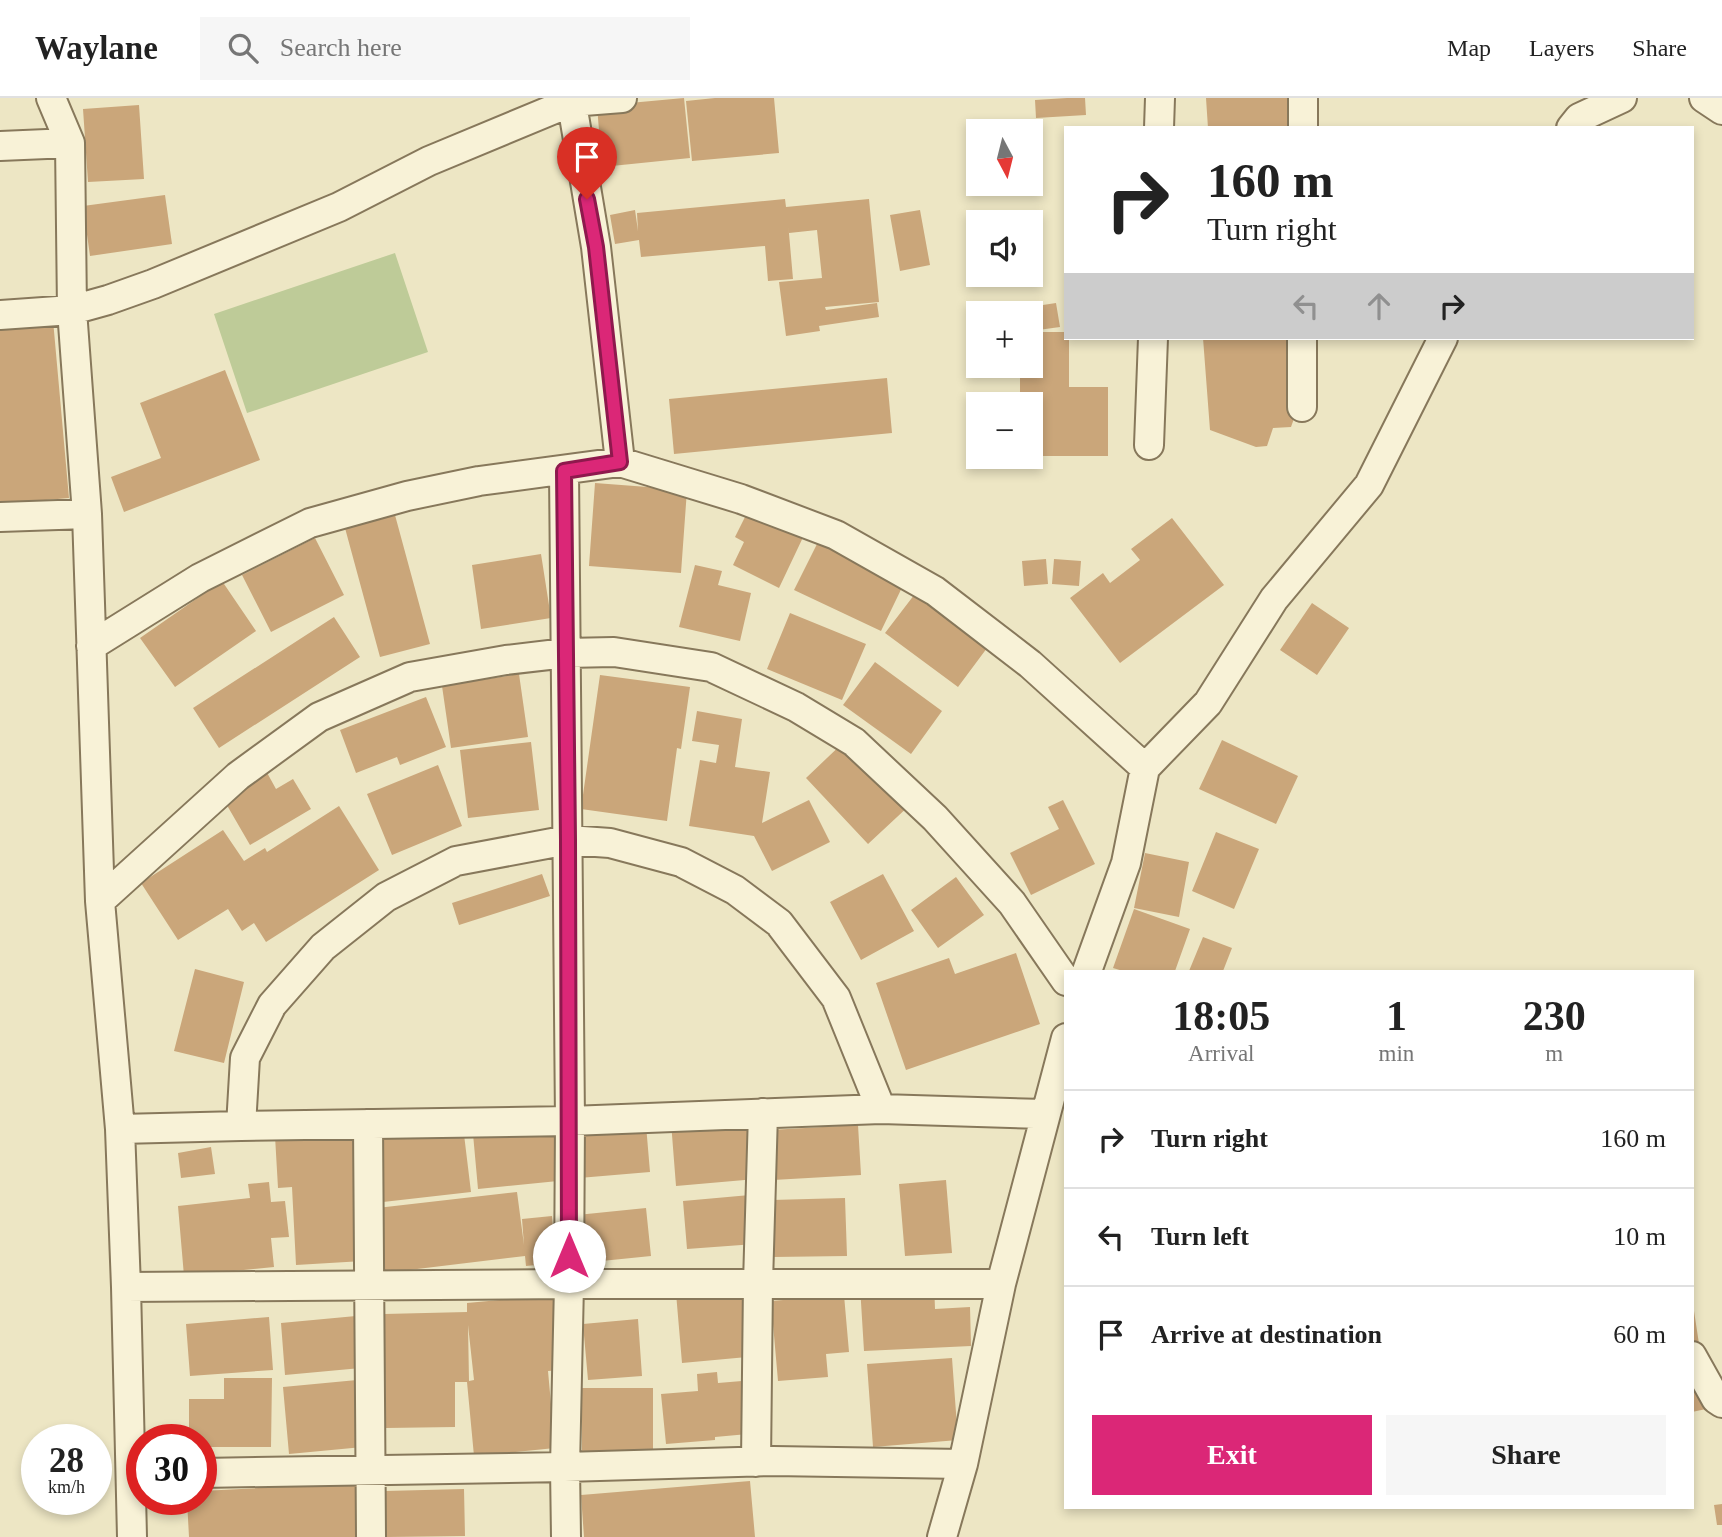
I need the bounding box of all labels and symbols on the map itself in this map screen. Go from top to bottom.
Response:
north arrow [966,119,1043,196]
pin [557,127,617,199]
position arrow [532,1219,606,1293]
speed limit sign: 30 [126,1424,217,1515]

